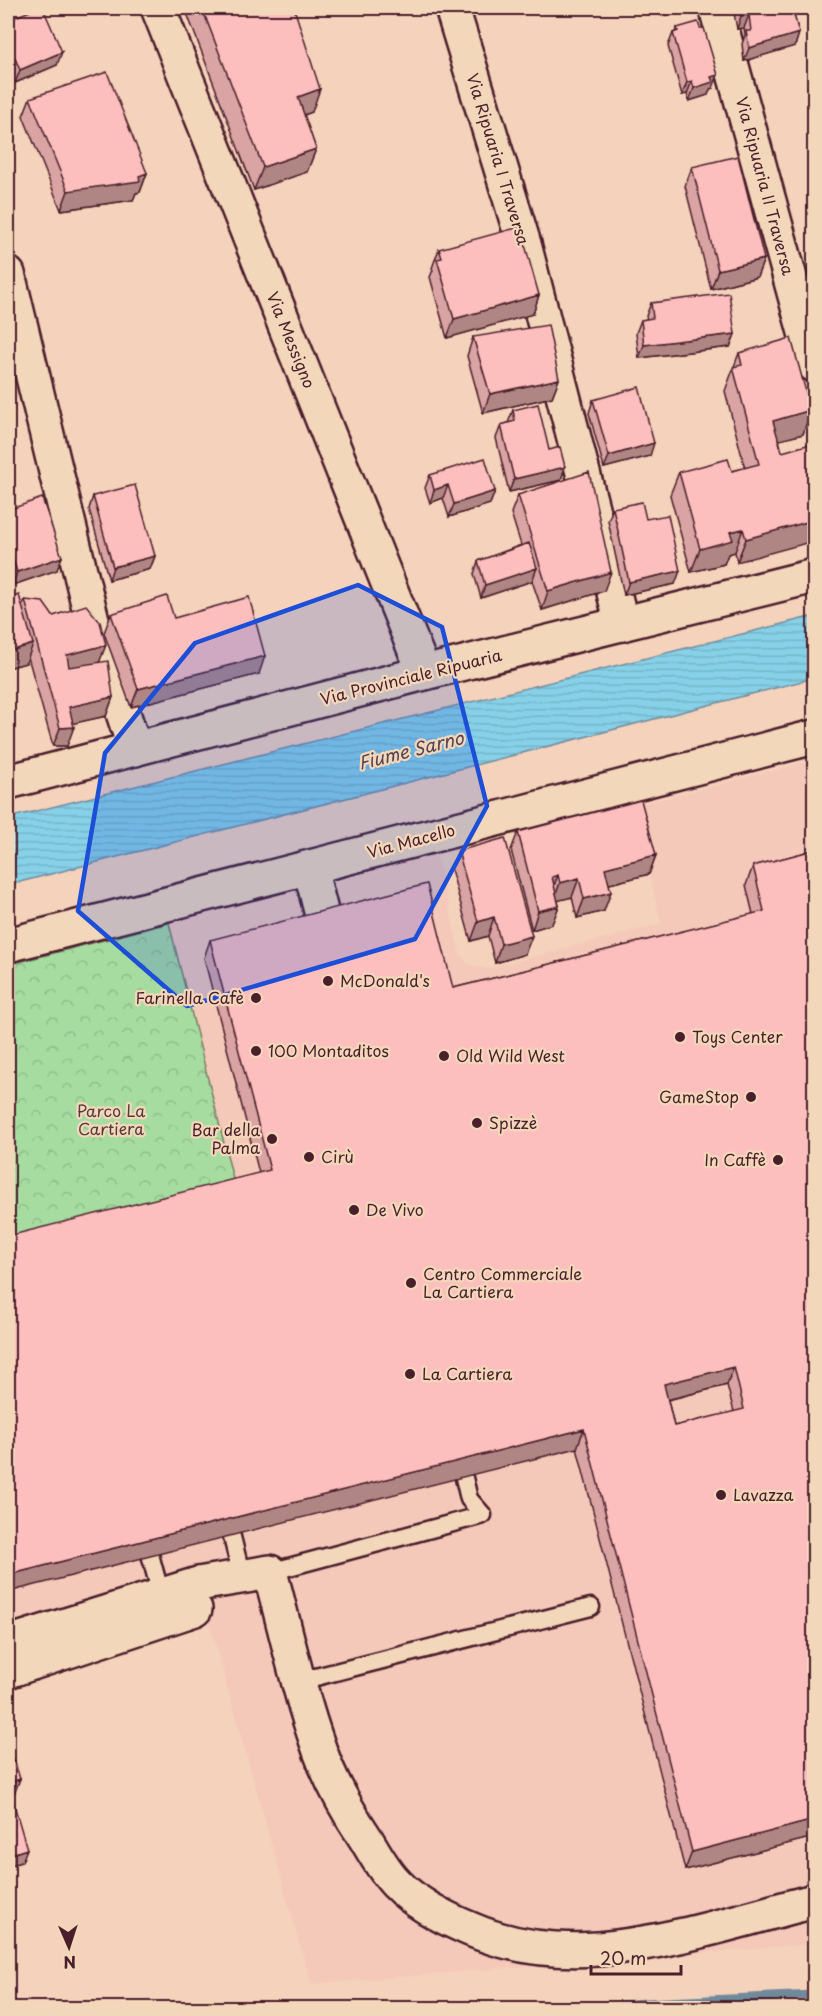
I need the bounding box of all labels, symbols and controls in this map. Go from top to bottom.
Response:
street label: Via Ripuaria I Traversa [461,70,537,248]
street label: Via Ripuaria II Traversa [731,94,801,278]
street label: Via Messigno [262,288,322,392]
street label: Via Provinciale Ripuaria [317,642,504,710]
water label: Fiume Sarno [355,723,467,776]
street label: Via Macello [364,817,457,863]
place label: McDonald's [340,968,430,992]
marker: McDonald's [321,974,335,988]
place label: Farinella Cafè [135,985,244,1009]
marker: Farinella Cafè [249,991,263,1005]
place label: Toys Center [692,1024,783,1048]
marker: Toys Center [673,1030,687,1044]
place label: 100 Montaditos [268,1038,389,1062]
place label: Old Wild West [456,1043,565,1067]
marker: 100 Montaditos [249,1044,263,1058]
marker: Old Wild West [437,1049,451,1063]
place label: GameStop [659,1084,739,1108]
marker: GameStop [744,1090,758,1104]
park label: Parco La Cartiera [77,1098,145,1140]
place label: Spizzè [489,1110,537,1134]
marker: Spizzè [470,1116,484,1130]
place label: Bar della Palma [191,1117,260,1159]
marker: Bar della Palma [265,1132,279,1146]
place label: Cirù [321,1144,354,1168]
place label: In Caffè [704,1147,766,1171]
marker: Cirù [302,1150,316,1164]
marker: In Caffè [771,1153,785,1167]
place label: De Vivo [366,1197,424,1221]
marker: De Vivo [347,1203,361,1217]
place label: Centro Commerciale La Cartiera [423,1261,582,1303]
marker: Centro Commerciale La Cartiera [404,1276,418,1290]
place label: La Cartiera [422,1361,512,1385]
marker: La Cartiera [403,1367,417,1381]
place label: Lavazza [733,1482,794,1506]
marker: Lavazza [714,1488,728,1502]
north arrow [39,1917,99,1977]
scale bar [591,1938,681,1976]
text: 20 m [600,1944,646,1971]
text: N [63,1951,77,1975]

